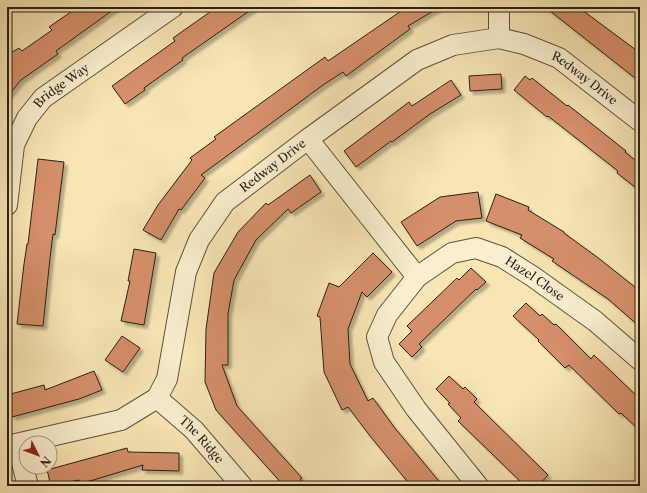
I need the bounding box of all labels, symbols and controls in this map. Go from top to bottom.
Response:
street label: Redway Drive [550,48,621,108]
street label: Bridge Way [30,60,92,111]
street label: Redway Drive [237,135,309,195]
street label: Hazel Close [503,253,568,304]
street label: The Ridge [176,412,227,466]
north arrow [18,435,58,475]
text: N [37,453,54,470]

